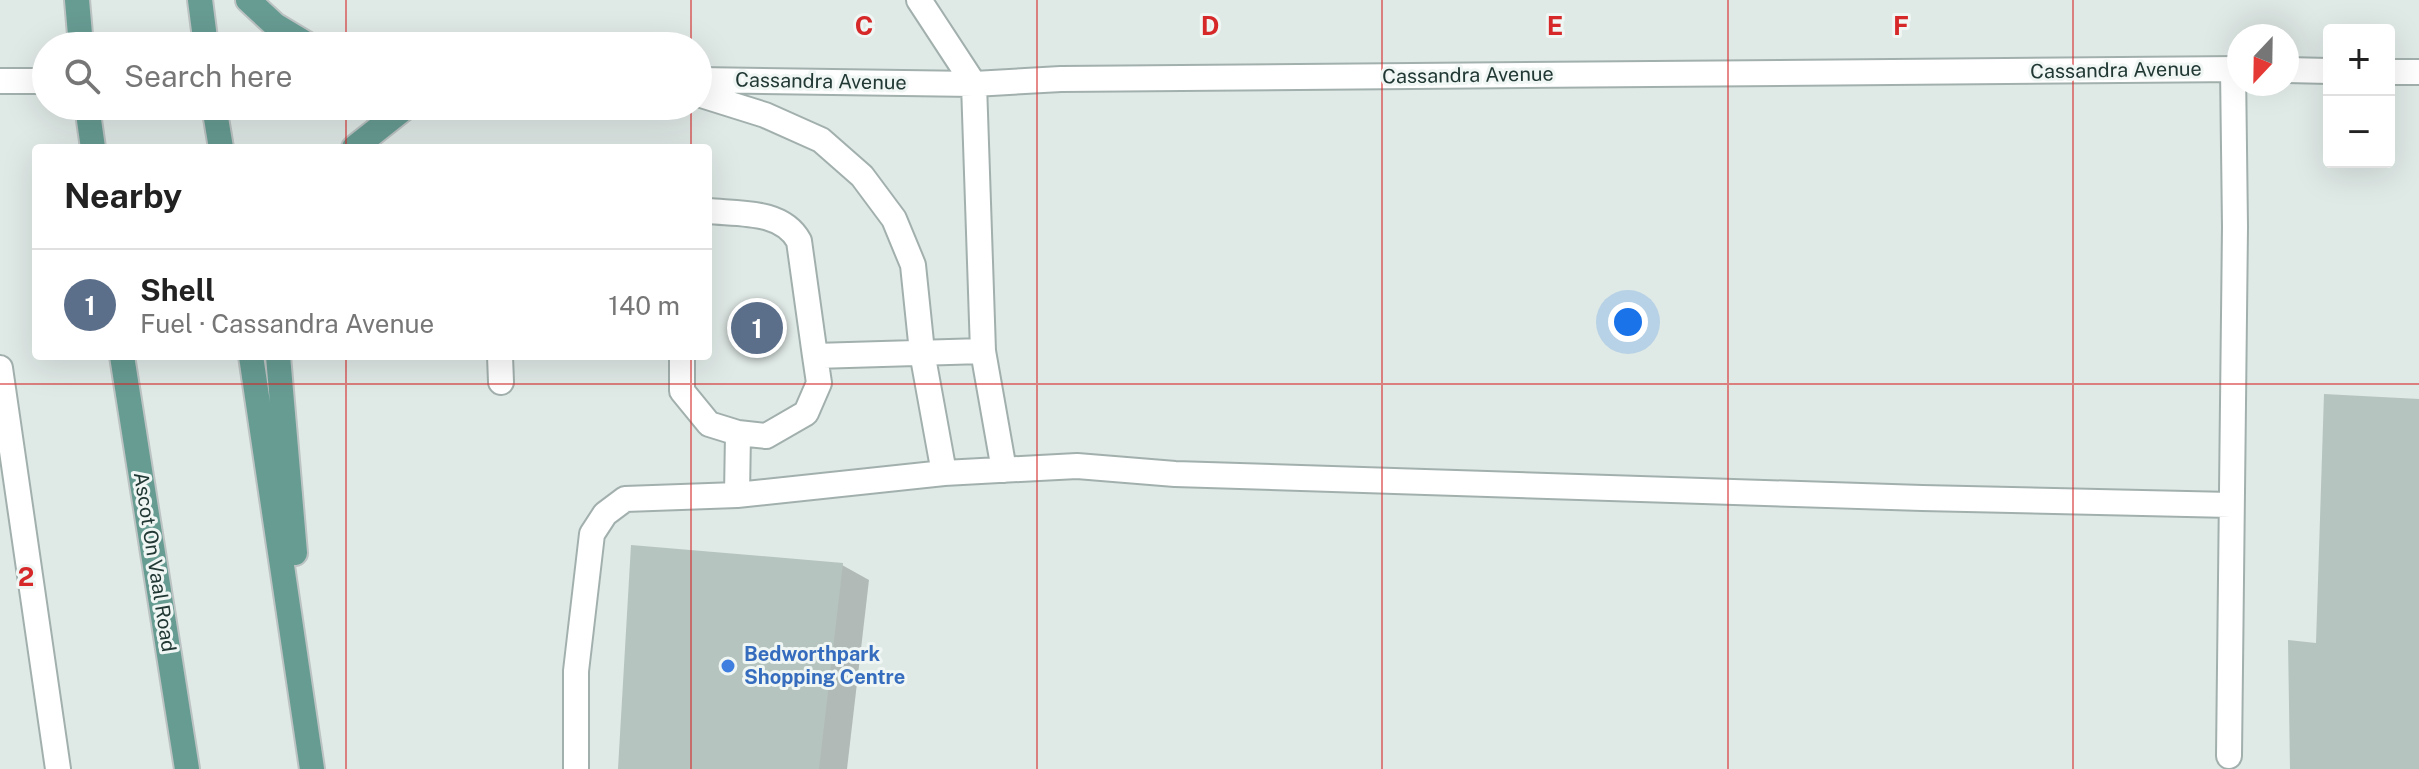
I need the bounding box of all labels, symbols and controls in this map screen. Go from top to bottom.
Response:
text: C [855,10,873,41]
text: D [1201,10,1219,41]
text: E [1547,10,1563,41]
text: F [1893,10,1909,41]
north arrow [2227,24,2299,96]
map controls [2323,24,2395,168]
button: + [2323,24,2395,96]
search box [32,32,712,120]
icon: search [60,54,104,98]
street label: Cassandra Avenue [2030,57,2202,83]
text: Search here [124,58,292,94]
street label: Cassandra Avenue [1382,62,1554,88]
street label: Cassandra Avenue [735,68,907,94]
button: − [2323,96,2395,168]
text: Nearby [64,176,182,216]
text: Shell [140,272,215,308]
text: 1 [84,290,96,321]
text: 140 m [608,290,680,321]
pin: 1 [731,298,783,358]
your location [1608,302,1648,342]
text: Fuel · Cassandra Avenue [140,308,434,339]
street label: Ascot On Vaal Road [129,470,181,654]
text: 2 [18,561,34,592]
place label: Bedworthpark Shopping Centre [744,642,905,689]
marker: Bedworthpark Shopping Centre [719,657,737,675]

